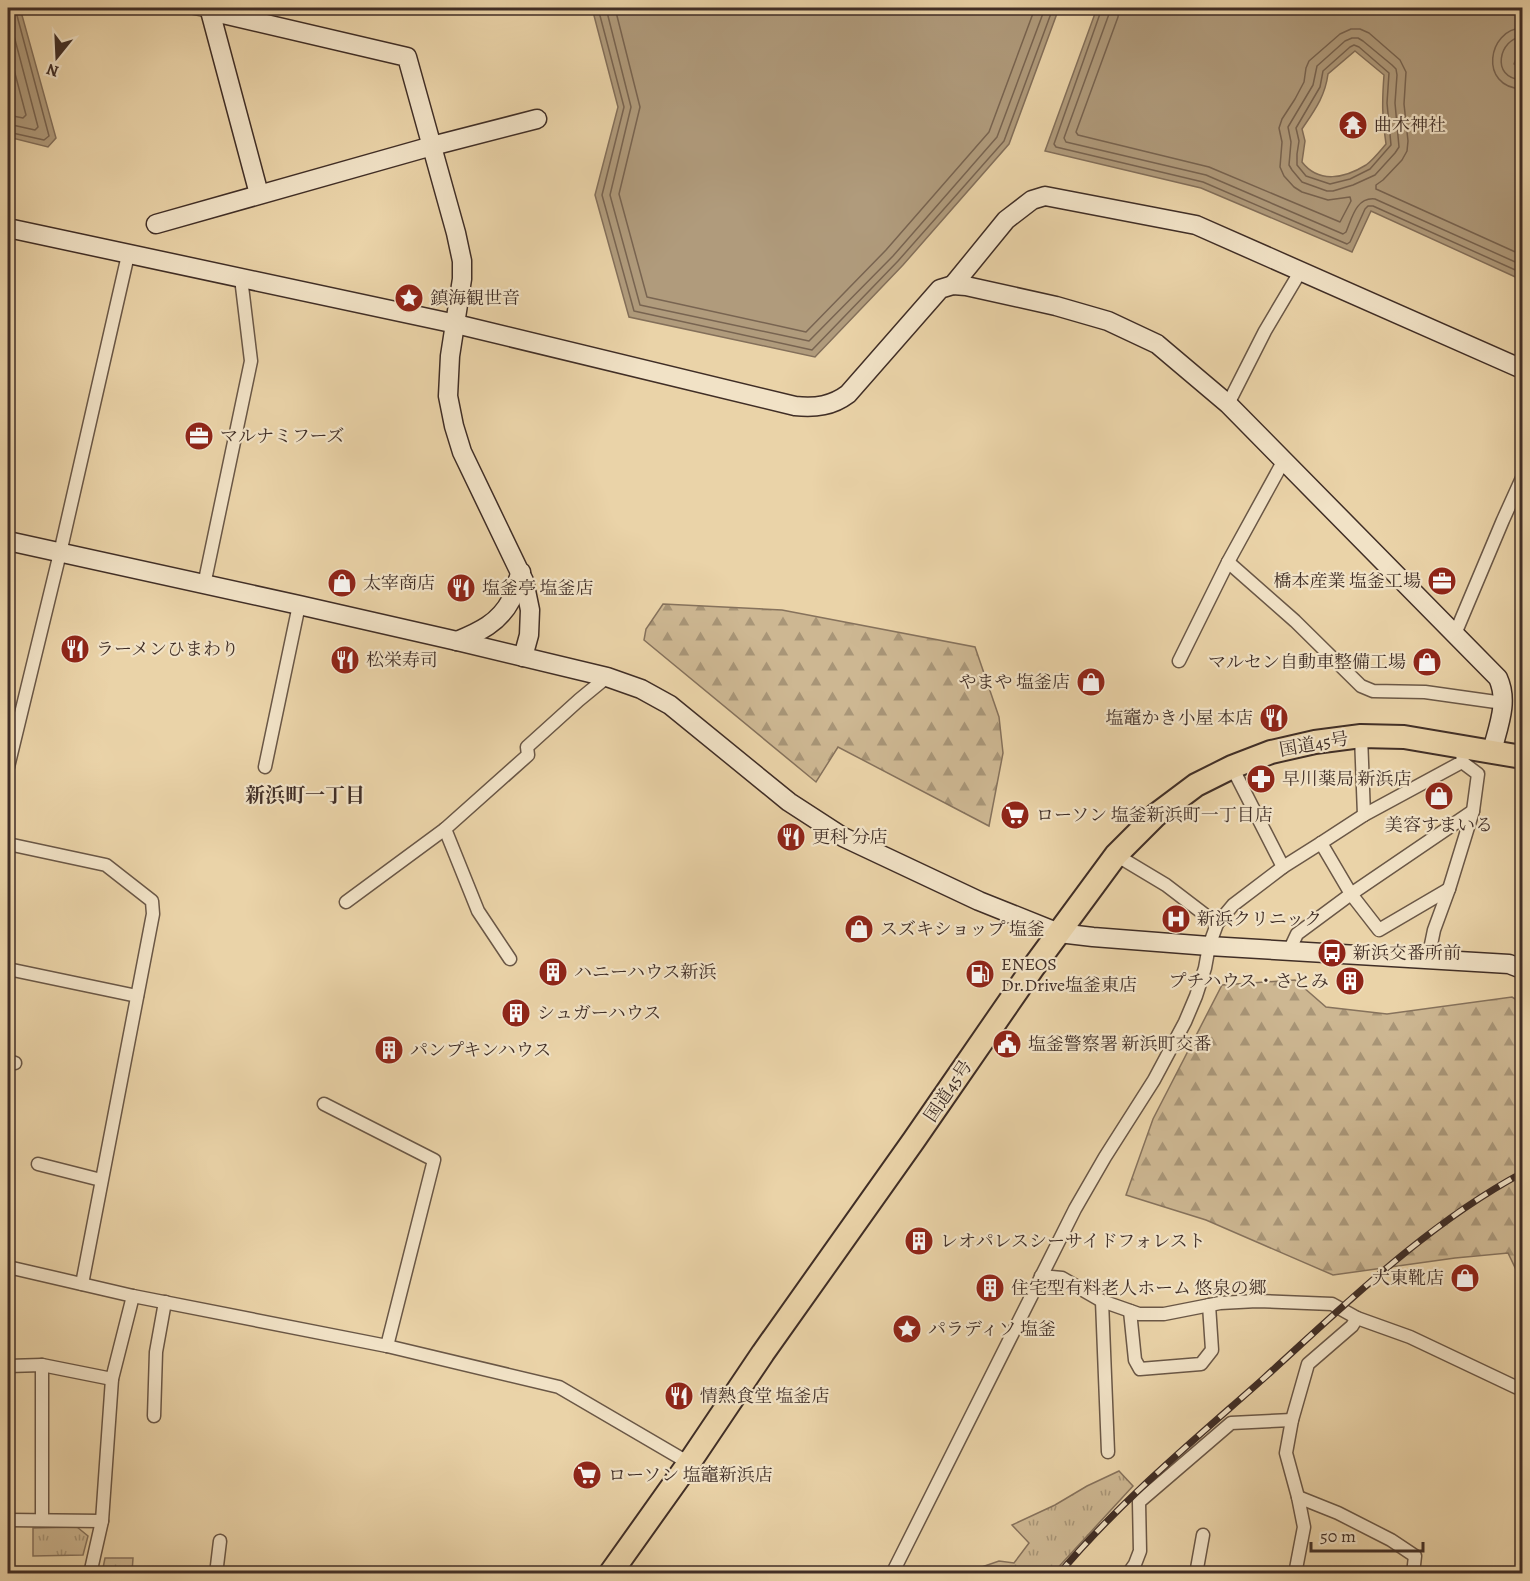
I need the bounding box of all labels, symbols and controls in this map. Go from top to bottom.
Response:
north arrow [27,27,87,87]
text: N [43,58,62,83]
temple icon: 曲木神社 [1337,109,1369,141]
place label: 曲木神社 [1374,113,1446,137]
place icon: 鎮海観世音 [393,282,425,314]
place label: 鎮海観世音 [430,286,520,310]
office icon: マルナミフーズ [183,420,215,452]
place label: マルナミフーズ [220,424,345,448]
office icon: 橋本産業 塩釜工場 [1426,565,1458,597]
shop icon: 太宰商店 [326,567,358,599]
place label: 橋本産業 塩釜工場 [1273,569,1421,593]
place label: 太宰商店 [363,571,435,595]
restaurant icon: 塩釜亭 塩釜店 [445,572,477,604]
place label: 塩釜亭 塩釜店 [482,576,594,600]
restaurant icon: ラーメンひまわり [59,633,91,665]
place label: ラーメンひまわり [96,637,239,661]
restaurant icon: 松栄寿司 [329,644,361,676]
shop icon: マルセン自動車整備工場 [1411,646,1443,678]
place label: 松栄寿司 [366,648,438,672]
place label: マルセン自動車整備工場 [1208,650,1406,674]
shop icon: やまや 塩釜店 [1075,666,1107,698]
place label: やまや 塩釜店 [958,670,1070,694]
restaurant icon: 塩竈かき小屋 本店 [1258,702,1290,734]
place label: 塩竈かき小屋 本店 [1105,706,1253,730]
street label: 国道45号 [1277,726,1351,762]
pharmacy icon: 早川薬局 新浜店 [1245,763,1277,795]
place label: 早川薬局 新浜店 [1282,767,1412,791]
shop icon: 美容すまいる [1423,780,1455,812]
district label: 新浜町一丁目 [245,782,365,809]
supermarket icon: ローソン 塩釜新浜町一丁目店 [999,799,1031,831]
place label: ローソン 塩釜新浜町一丁目店 [1036,803,1273,827]
place label: 美容すまいる [1385,813,1493,837]
restaurant icon: 更科 分店 [775,821,807,853]
place label: 更科 分店 [812,825,888,849]
hospital icon: 新浜クリニック [1160,903,1192,935]
place label: 新浜クリニック [1197,907,1322,931]
shop icon: スズキショップ 塩釜 [843,913,875,945]
place label: スズキショップ 塩釜 [880,917,1045,941]
bus stop icon: 新浜交番所前 [1316,937,1348,969]
place label: 新浜交番所前 [1353,941,1461,965]
place label: ENEOS Dr.Drive塩釜東店 [1001,952,1137,997]
building icon: ハニーハウス新浜 [537,956,569,988]
fuel station icon: ENEOS Dr.Drive塩釜東店 [964,958,996,990]
place label: ハニーハウス新浜 [574,960,717,984]
building icon: プチハウス・さとみ [1334,965,1366,997]
place label: プチハウス・さとみ [1169,969,1329,993]
building icon: シュガーハウス [500,997,532,1029]
place label: シュガーハウス [537,1001,661,1025]
public building icon: 塩釜警察署 新浜町交番 [991,1028,1023,1060]
place label: 塩釜警察署 新浜町交番 [1028,1032,1212,1056]
building icon: パンプキンハウス [373,1034,405,1066]
place label: パンプキンハウス [410,1038,551,1062]
street label: 国道45号 [919,1055,977,1127]
building icon: レオパレスシーサイドフォレスト [903,1225,935,1257]
place label: レオパレスシーサイドフォレスト [940,1229,1206,1253]
shop icon: 大東靴店 [1449,1262,1481,1294]
place label: 大東靴店 [1372,1266,1444,1290]
building icon: 住宅型有料老人ホーム 悠泉の郷 [974,1272,1006,1304]
place label: 住宅型有料老人ホーム 悠泉の郷 [1011,1276,1267,1300]
place icon: パラディソ 塩釜 [891,1313,923,1345]
place label: パラディソ 塩釜 [928,1317,1056,1341]
restaurant icon: 情熱食堂 塩釜店 [663,1380,695,1412]
place label: 情熱食堂 塩釜店 [700,1384,830,1408]
supermarket icon: ローソン 塩竈新浜店 [571,1459,603,1491]
place label: ローソン 塩竈新浜店 [608,1463,773,1487]
scale bar [1311,1515,1424,1553]
text: 50 m [1320,1524,1356,1548]

